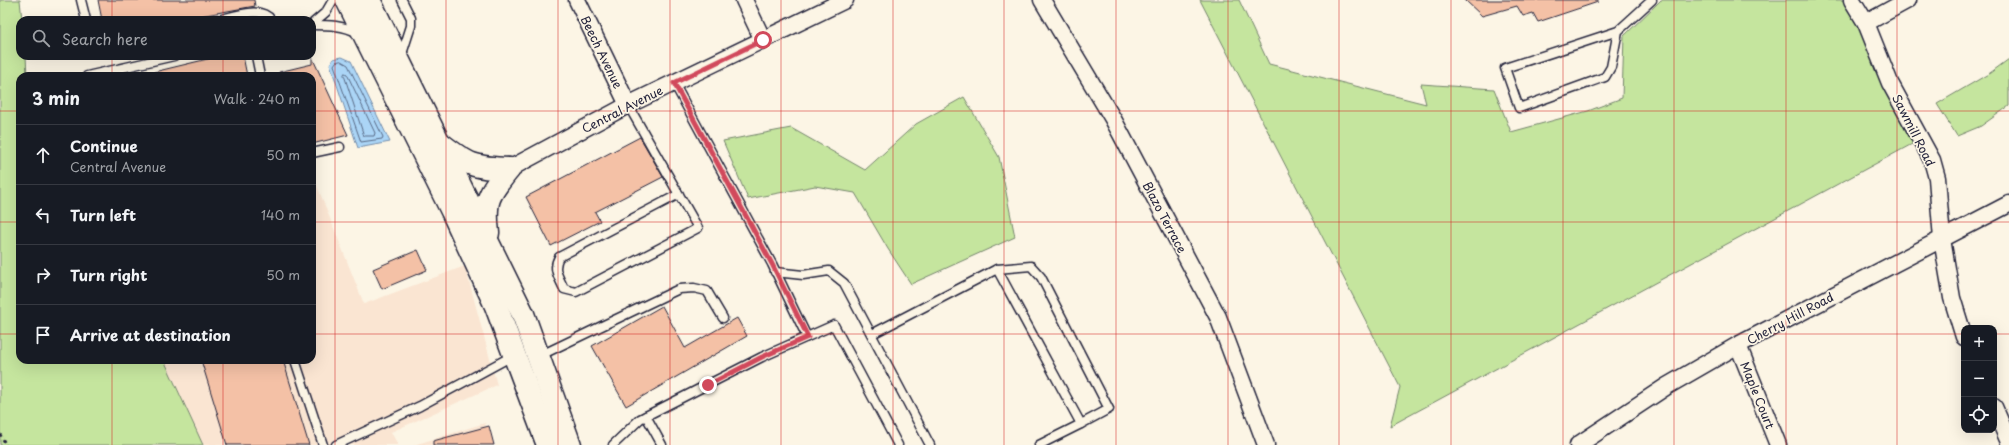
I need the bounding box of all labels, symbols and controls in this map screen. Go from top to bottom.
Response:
street label: Beech Avenue [577,13,628,92]
search box [16,16,316,60]
icon: search [30,27,52,49]
text: Search here [62,27,148,50]
route start [754,31,772,49]
street label: Central Avenue [578,81,666,137]
text: 3 min [32,85,80,111]
text: Walk · 240 m [214,89,300,108]
street label: Sawmill Road [1888,91,1940,169]
text: Continue [70,134,138,157]
icon: ahead [32,144,54,166]
text: 50 m [266,145,300,164]
text: Central Avenue [70,157,166,176]
street label: Blazo Terrace [1139,178,1191,256]
text: Turn left [70,203,136,226]
icon: left [32,204,54,226]
text: 140 m [261,205,300,224]
text: Turn right [70,263,147,286]
icon: right [32,264,54,286]
text: 50 m [266,265,300,284]
street label: Cherry Hill Road [1744,288,1836,348]
text: Arrive at destination [70,323,231,346]
icon: arrive [32,324,54,346]
map controls [1961,325,1997,433]
button: + [1961,325,1997,361]
street label: Maple Court [1736,359,1780,431]
button: − [1961,361,1997,397]
route end [699,376,717,394]
button: locate [1961,397,1997,433]

